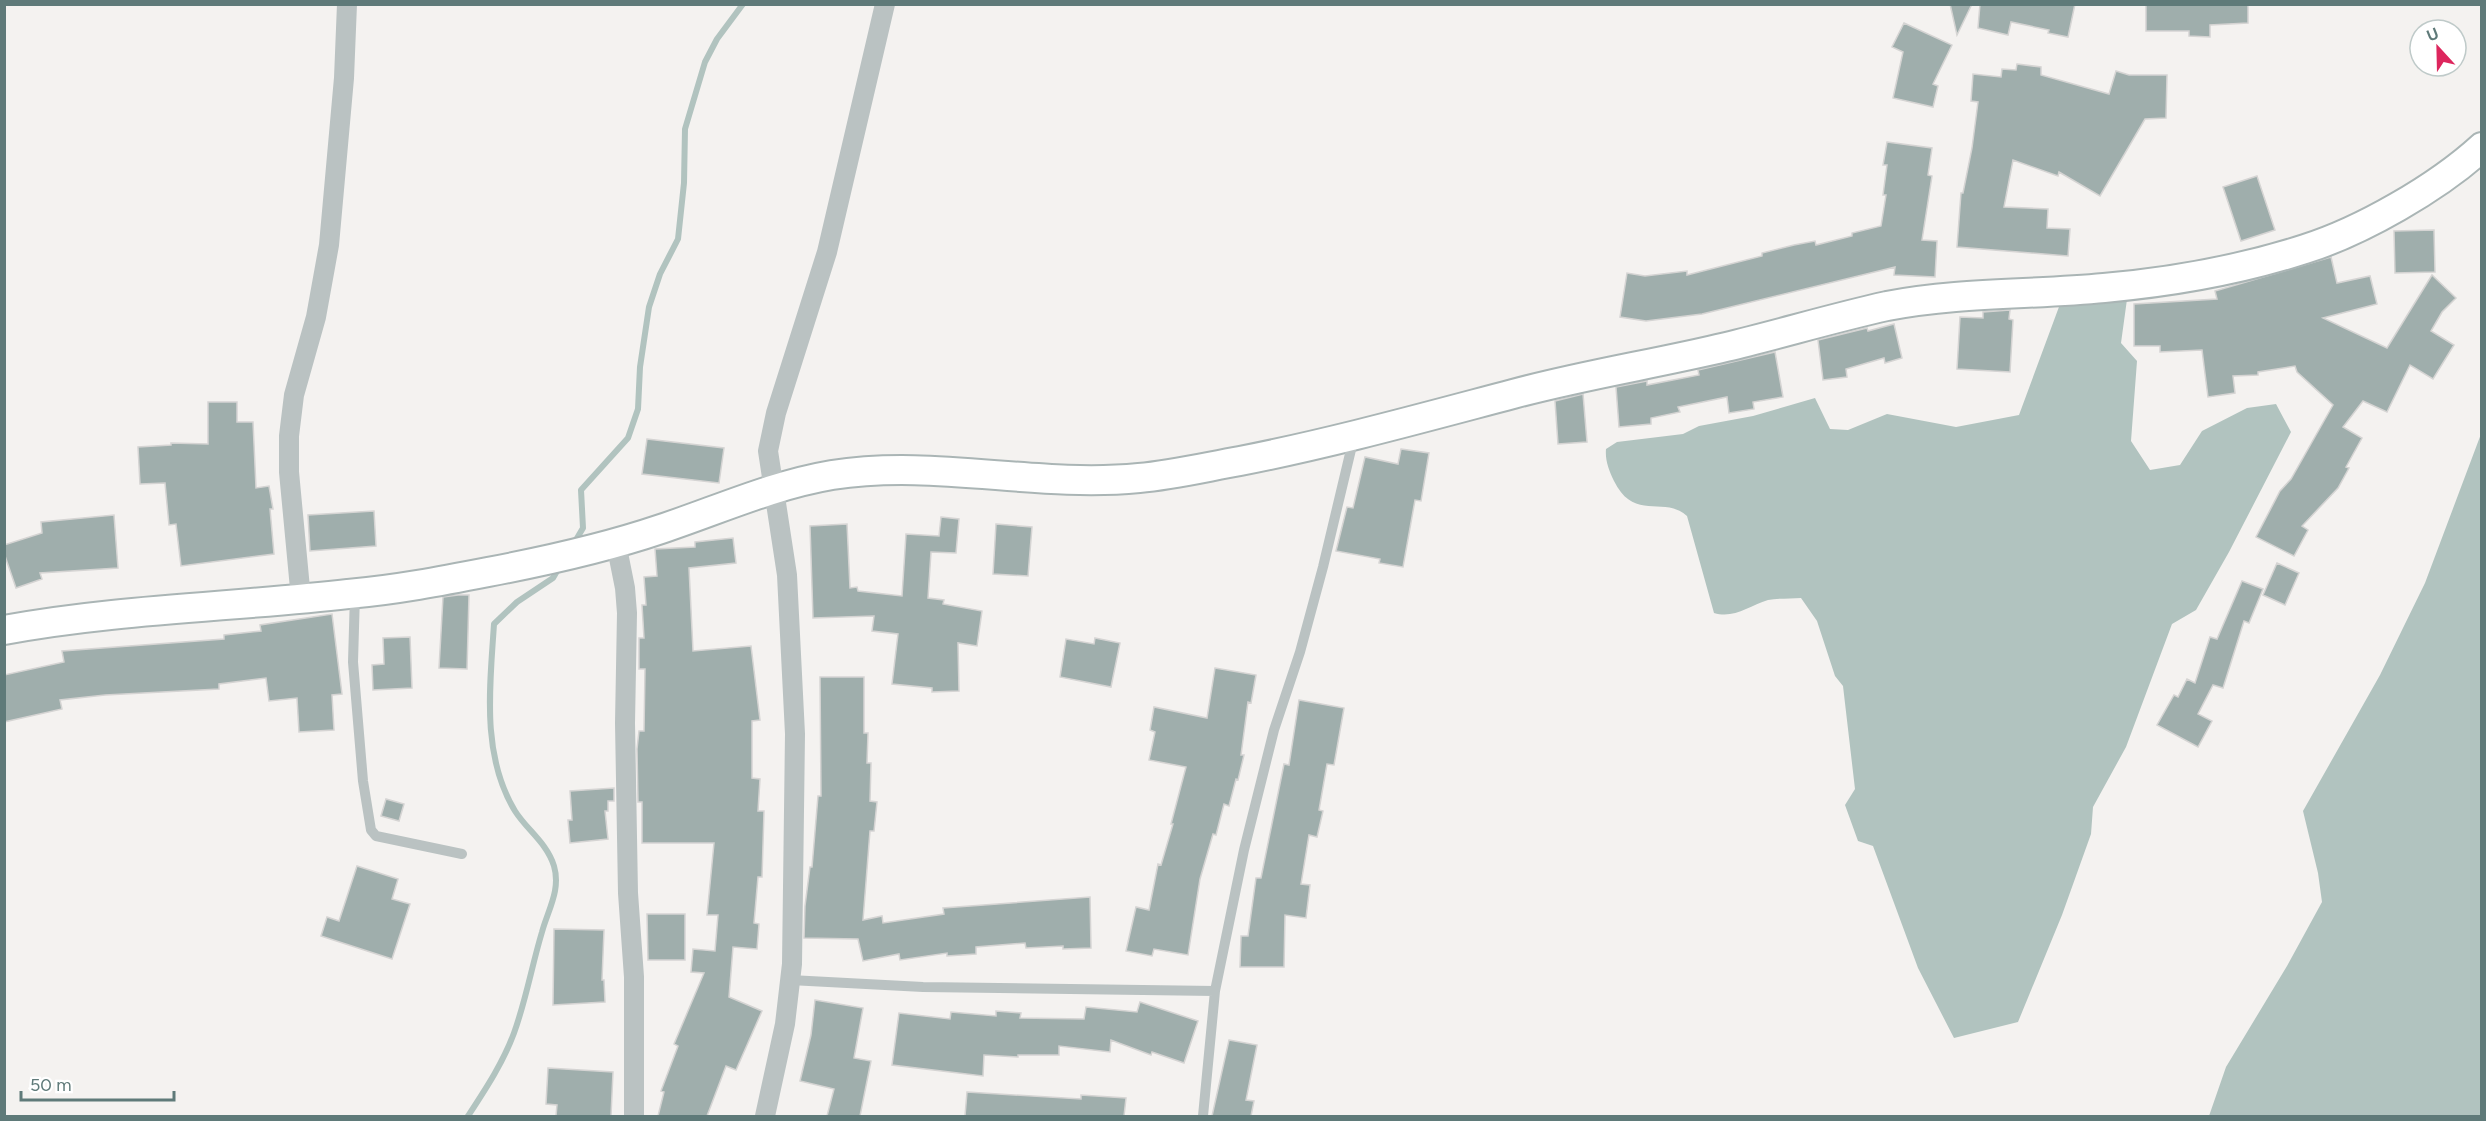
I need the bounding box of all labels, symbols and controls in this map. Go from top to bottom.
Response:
north arrow [2408,18,2468,78]
text: U [2424,24,2441,45]
scale bar [21,1064,174,1102]
text: 50 m [30,1074,72,1096]

